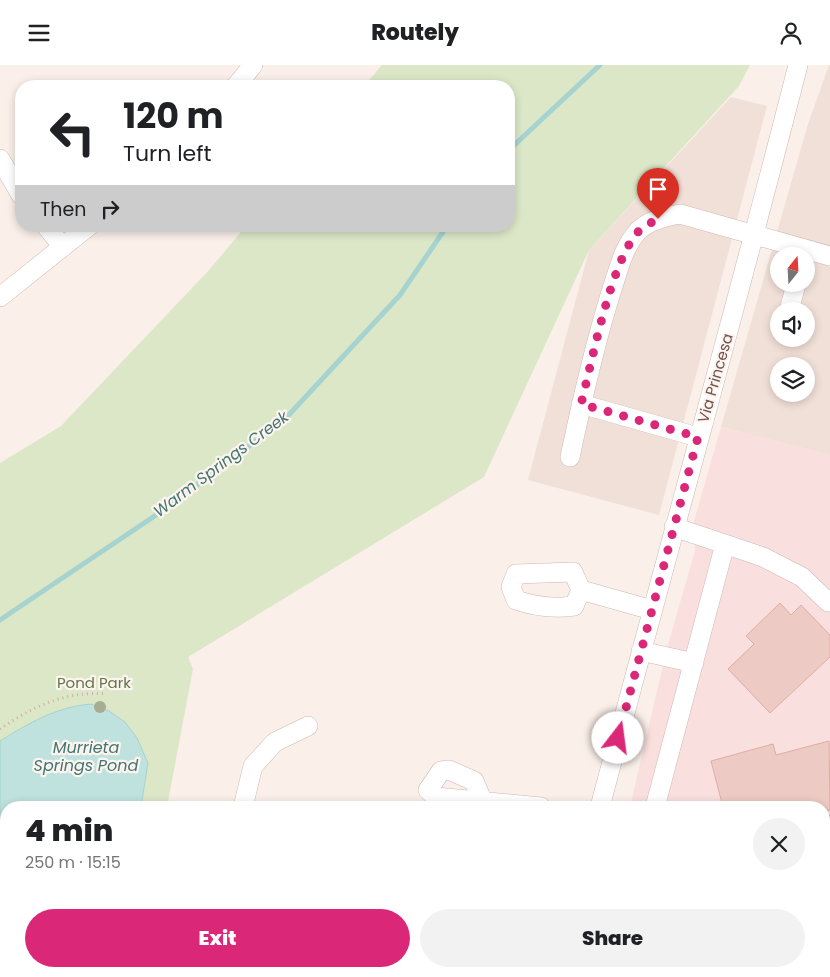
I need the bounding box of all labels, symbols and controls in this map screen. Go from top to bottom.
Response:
text: Routely [371,17,459,48]
icon: menu [25,19,53,47]
icon: person [777,19,805,47]
text: 120 m [123,91,223,140]
icon: left [40,100,105,165]
text: Turn left [123,138,211,169]
pin [637,168,679,219]
icon: arrive [644,175,672,203]
icon: right [96,195,124,223]
text: Then [40,196,86,223]
north arrow [770,247,815,293]
map controls [770,247,815,402]
button: sound [770,302,815,347]
street label: Via Princesa [692,331,738,425]
button: layers [770,357,815,402]
water label: Warm Springs Creek [148,405,294,523]
park label: Pond Park [57,672,131,693]
position arrow [591,711,643,763]
water label: Murrieta Springs Pond [34,736,139,777]
text: 4 min [25,809,113,852]
button: close [753,818,805,870]
text: 250 m · 15:15 [25,851,121,874]
button: Exit [25,909,410,967]
button: Share [420,909,805,967]

